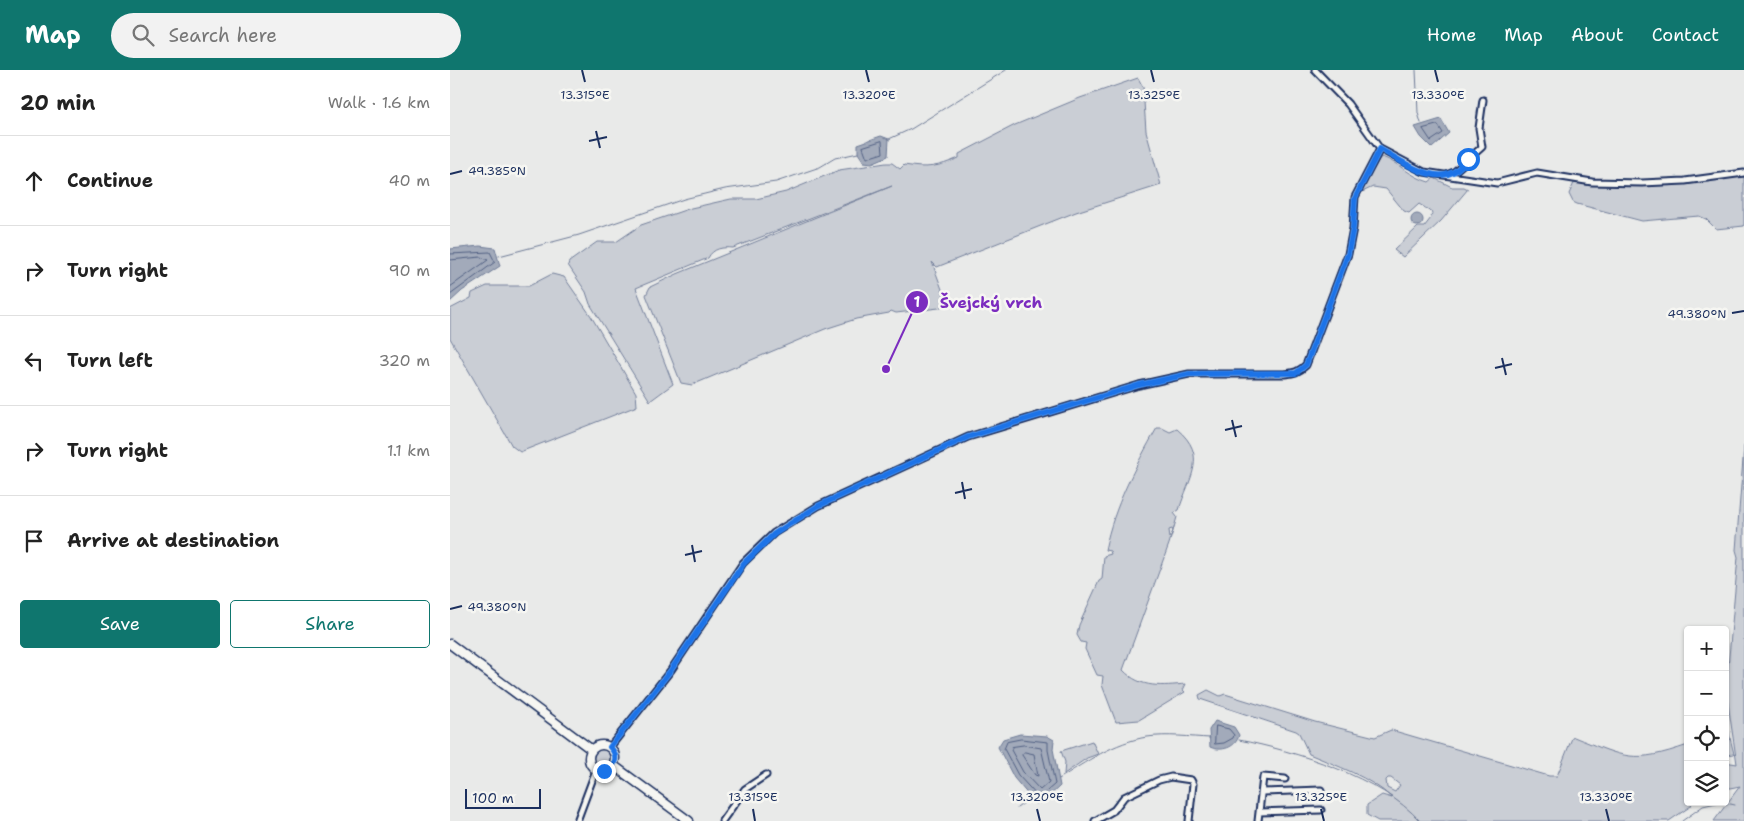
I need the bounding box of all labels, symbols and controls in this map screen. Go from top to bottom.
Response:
search box [111,13,461,58]
text: Map [25,19,81,51]
icon: search [129,21,157,49]
text: Search here [169,23,277,48]
text: Home [1427,23,1476,47]
text: Map [1504,23,1543,47]
text: About [1571,23,1624,47]
text: Contact [1652,23,1719,47]
text: 13.315°E [561,87,609,103]
text: 13.320°E [842,87,896,103]
text: 13.325°E [1128,87,1180,103]
text: 13.330°E [1411,87,1465,103]
text: 20 min [20,89,95,117]
text: Walk · 1.6 km [328,92,430,113]
route start [1457,148,1480,171]
text: 49.385°N [468,163,526,179]
icon: ahead [20,167,48,195]
text: Continue [67,168,153,193]
text: 40 m [388,170,430,191]
icon: right [20,257,48,285]
text: Turn right [67,258,168,283]
text: 90 m [389,260,430,281]
callout: Švejcký vrch [905,287,1052,318]
text: 1 [914,292,921,312]
text: Švejcký vrch [940,292,1043,313]
text: 49.380°N [1668,306,1726,322]
icon: left [20,347,48,375]
text: Turn left [67,348,153,373]
text: 320 m [379,350,430,371]
icon: right [20,437,48,465]
text: Turn right [67,438,168,463]
text: 1.1 km [387,440,430,461]
icon: arrive [20,527,48,555]
text: Arrive at destination [67,528,279,553]
text: 49.380°N [468,599,526,615]
button: Save [20,600,220,648]
button: Share [230,600,430,648]
map controls [1684,626,1729,806]
button: + [1684,626,1729,671]
button: − [1684,671,1729,716]
button: locate [1684,716,1729,761]
route end [593,760,616,783]
button: layers [1684,761,1729,806]
scale bar [465,786,541,809]
text: 100 m [472,789,514,807]
text: 13.315°E [729,789,777,805]
text: 13.320°E [1010,789,1064,805]
text: 13.325°E [1295,789,1347,805]
text: 13.330°E [1579,789,1633,805]

